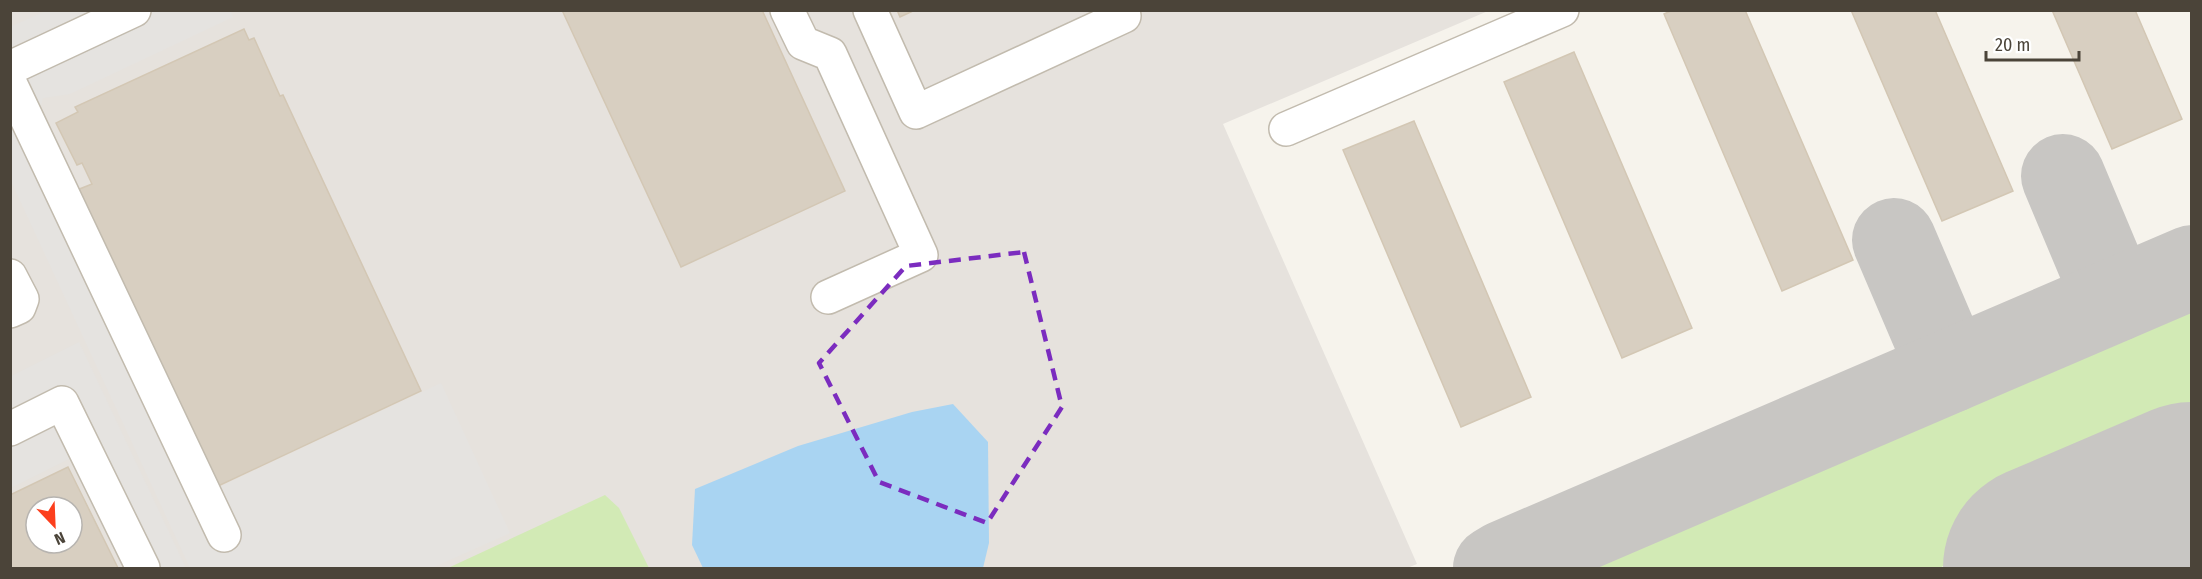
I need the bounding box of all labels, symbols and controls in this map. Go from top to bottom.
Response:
scale bar [1986,24,2079,62]
text: 20 m [1995,34,2030,56]
north arrow [24,495,84,555]
text: N [52,528,68,549]

